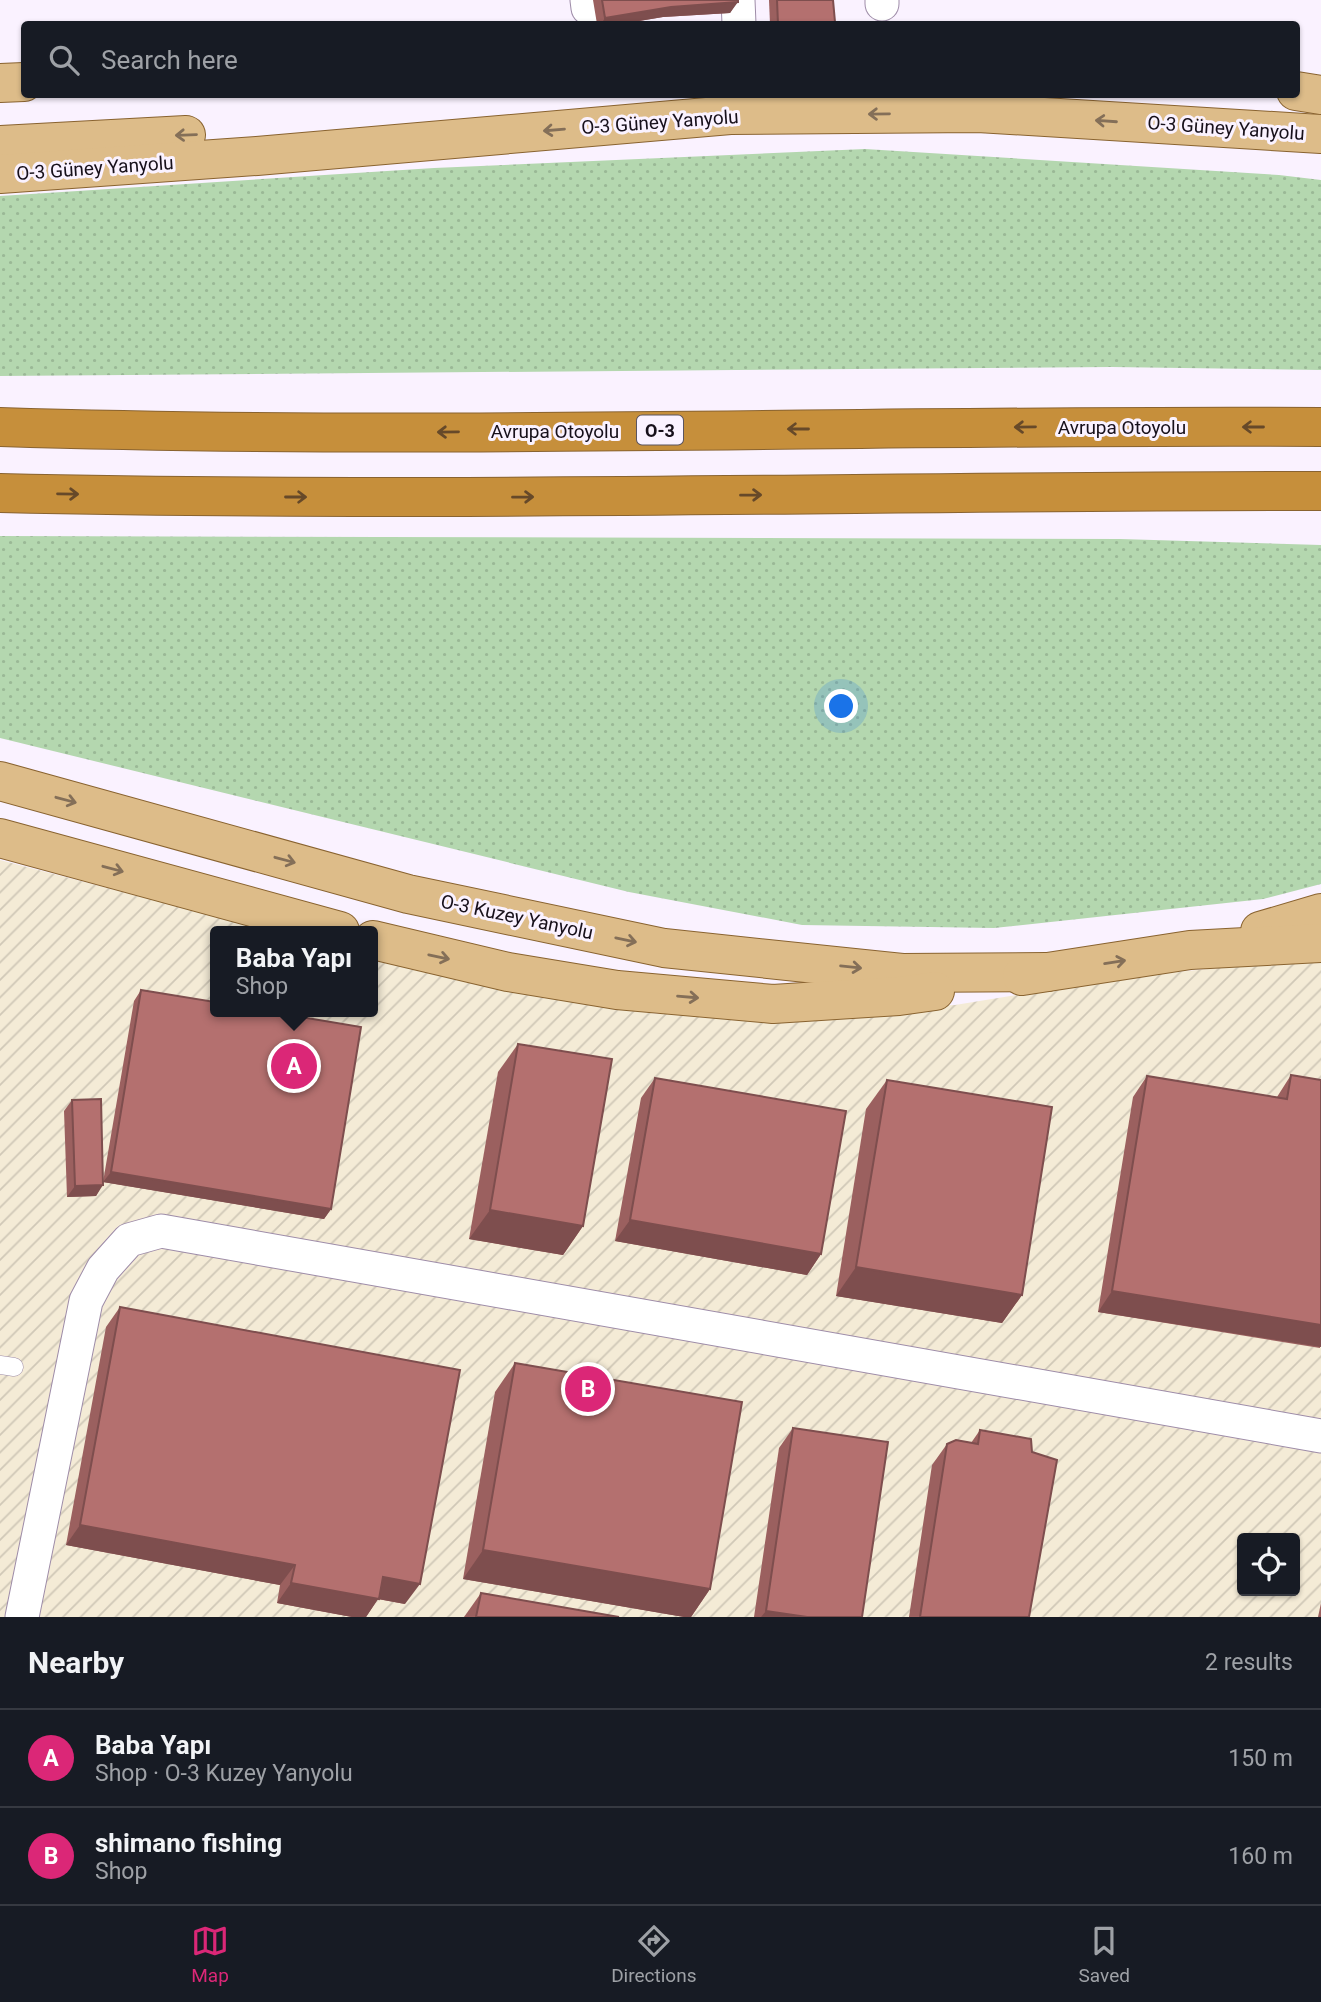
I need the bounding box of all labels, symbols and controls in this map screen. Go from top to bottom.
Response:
search box [21,21,1300,98]
icon: search [45,41,83,79]
text: Search here [101,45,238,75]
street label: O-3 Güney Yanyolu [581,105,739,139]
one-way arrow [868,107,891,121]
street label: O-3 Güney Yanyolu [1147,111,1305,145]
one-way arrow [1095,114,1118,127]
one-way arrow [543,124,566,137]
one-way arrow [175,129,198,142]
street label: O-3 Güney Yanyolu [16,151,174,185]
road number: O-3 [637,416,683,444]
street label: Avrupa Otoyolu [1058,416,1186,439]
street label: Avrupa Otoyolu [491,420,619,443]
one-way arrow [1014,420,1037,434]
one-way arrow [1242,420,1265,434]
one-way arrow [787,422,810,436]
one-way arrow [437,425,460,439]
one-way arrow [56,487,79,501]
one-way arrow [739,488,762,502]
one-way arrow [284,490,307,504]
one-way arrow [511,490,534,504]
your location [824,689,858,723]
one-way arrow [55,794,77,807]
one-way arrow [274,855,296,868]
one-way arrow [101,863,124,876]
street label: O-3 Kuzey Yanyolu [439,890,595,944]
popup [210,926,378,1017]
one-way arrow [614,933,637,947]
text: Baba Yapı [236,943,352,973]
one-way arrow [427,950,450,964]
one-way arrow [1103,955,1126,968]
one-way arrow [840,961,862,974]
text: Shop [236,973,288,1000]
one-way arrow [676,990,698,1003]
pin: A [271,1040,317,1092]
pin: B [565,1363,611,1415]
map controls [1237,1533,1300,1596]
button: locate [1237,1533,1300,1596]
text: Nearby [28,1645,124,1680]
text: 2 results [1205,1649,1293,1676]
text: Baba Yapı [95,1730,211,1760]
text: A [43,1745,59,1772]
text: 150 m [1228,1745,1293,1772]
text: Shop · O-3 Kuzey Yanyolu [95,1760,353,1787]
text: shimano fishing [95,1828,282,1858]
text: B [44,1843,58,1870]
text: 160 m [1228,1843,1293,1870]
text: Shop [95,1858,147,1885]
tab: Map [191,1922,229,1987]
tab: Directions [611,1922,696,1987]
tab: Saved [1079,1922,1130,1987]

